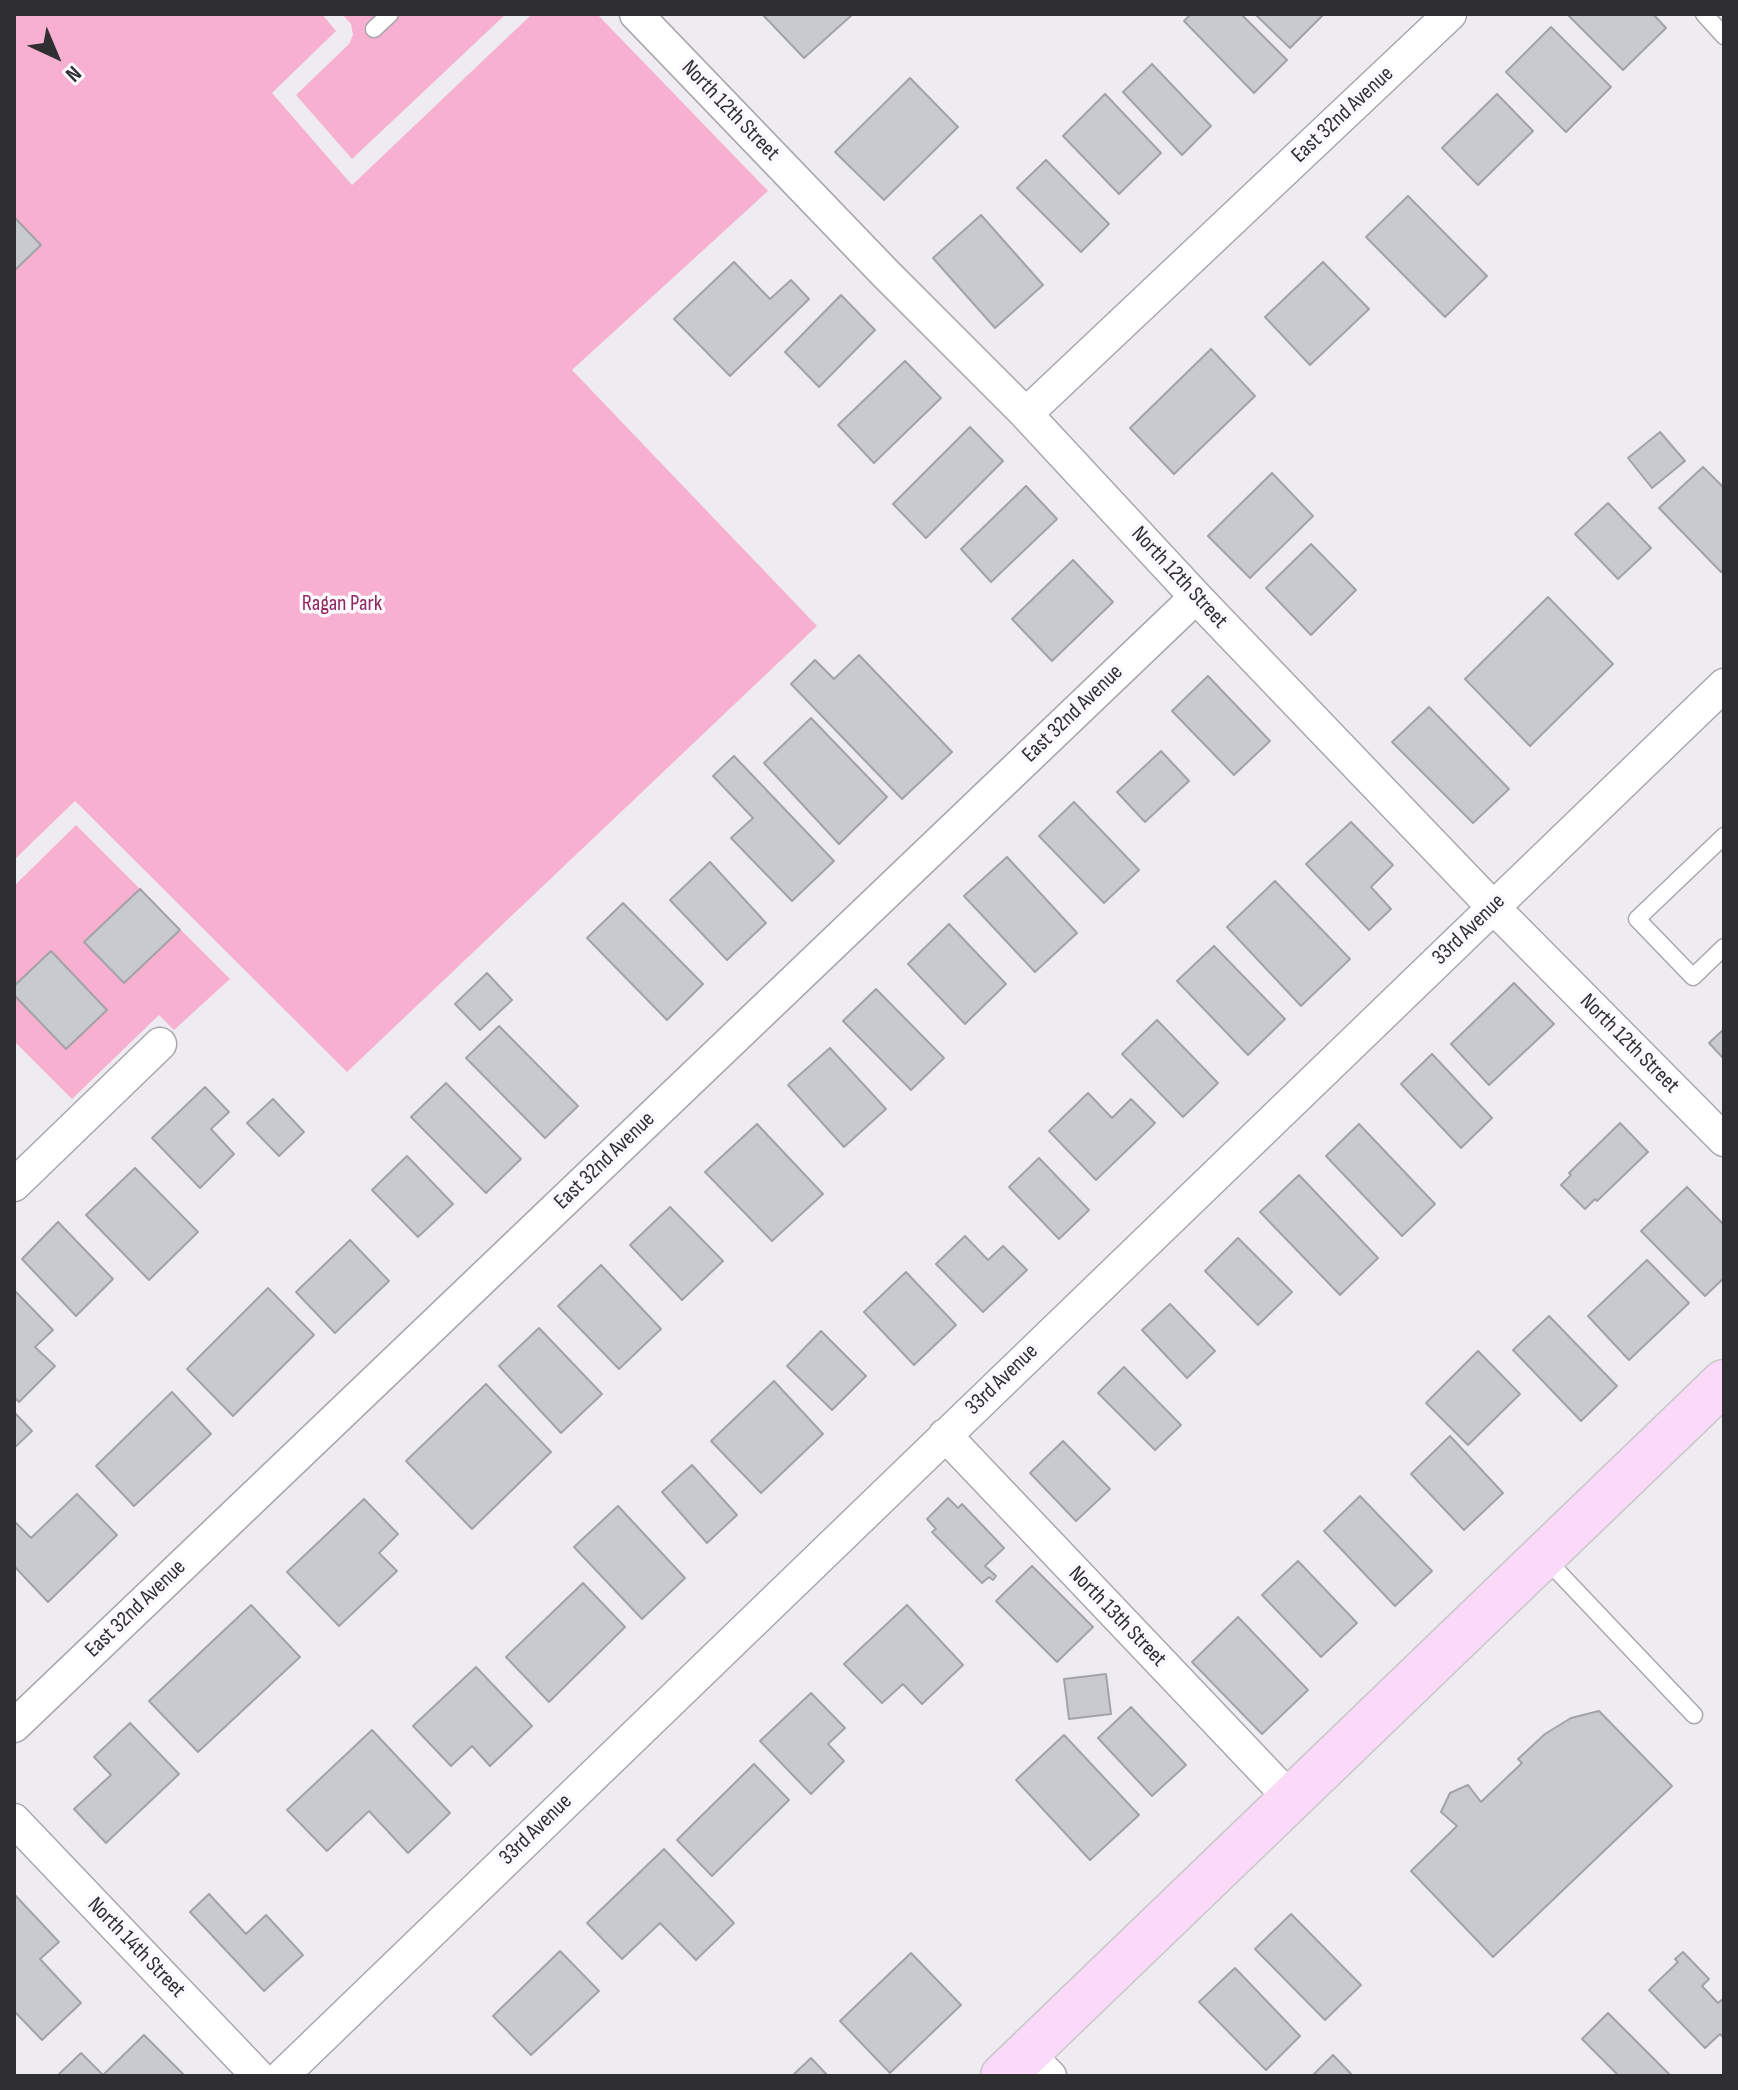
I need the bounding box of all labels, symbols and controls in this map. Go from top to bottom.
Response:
north arrow [16,16,96,96]
street label: North 12th Street [675,55,785,167]
text: N [59,60,87,87]
street label: East 32nd Avenue [1287,61,1399,169]
street label: North 12th Street [1125,522,1233,634]
park label: Ragan Park [302,591,382,617]
street label: East 32nd Avenue [1017,660,1129,768]
street label: 33rd Avenue [1427,889,1511,971]
street label: North 12th Street [1574,989,1684,1099]
street label: East 32nd Avenue [549,1107,661,1215]
street label: 33rd Avenue [960,1339,1044,1421]
street label: East 32nd Avenue [80,1555,192,1663]
street label: North 13th Street [1063,1561,1171,1673]
street label: 33rd Avenue [494,1789,578,1871]
street label: North 14th Street [82,1892,190,2004]

